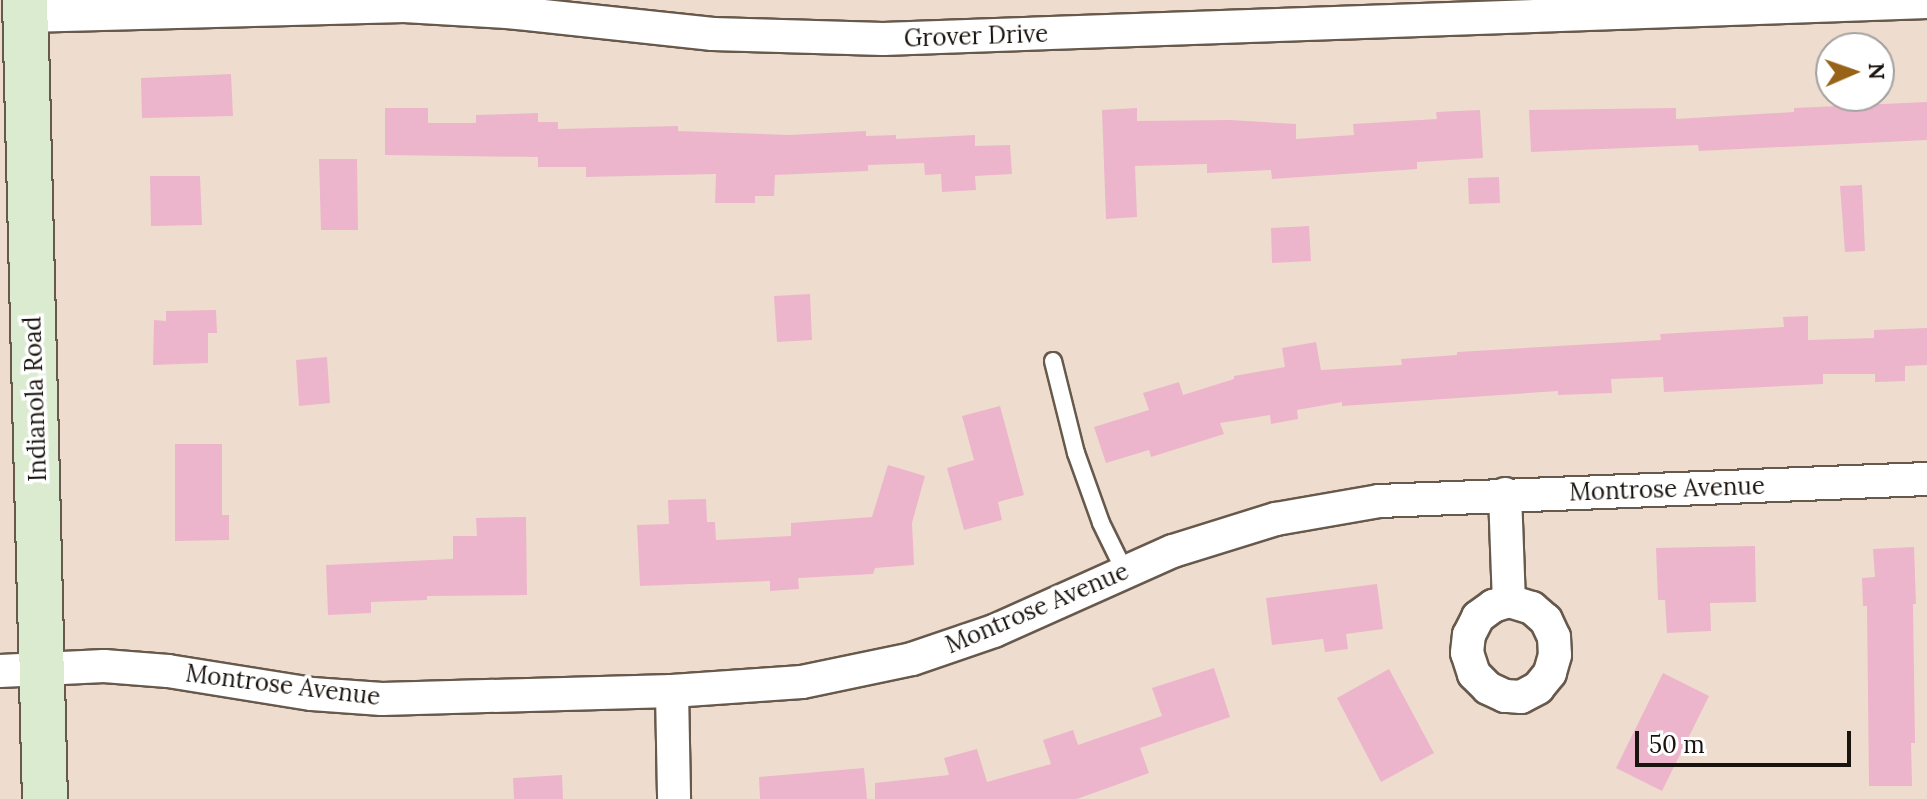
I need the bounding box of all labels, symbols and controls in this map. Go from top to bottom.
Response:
street label: Grover Drive [903,19,1049,53]
north arrow [1815,32,1895,112]
text: N [1863,62,1891,80]
street label: Indianola Road [18,316,52,482]
street label: Montrose Avenue [1569,471,1765,507]
street label: Montrose Avenue [941,557,1133,659]
street label: Montrose Avenue [184,659,382,711]
scale bar [1639,715,1855,765]
text: 50 m [1649,729,1705,760]

